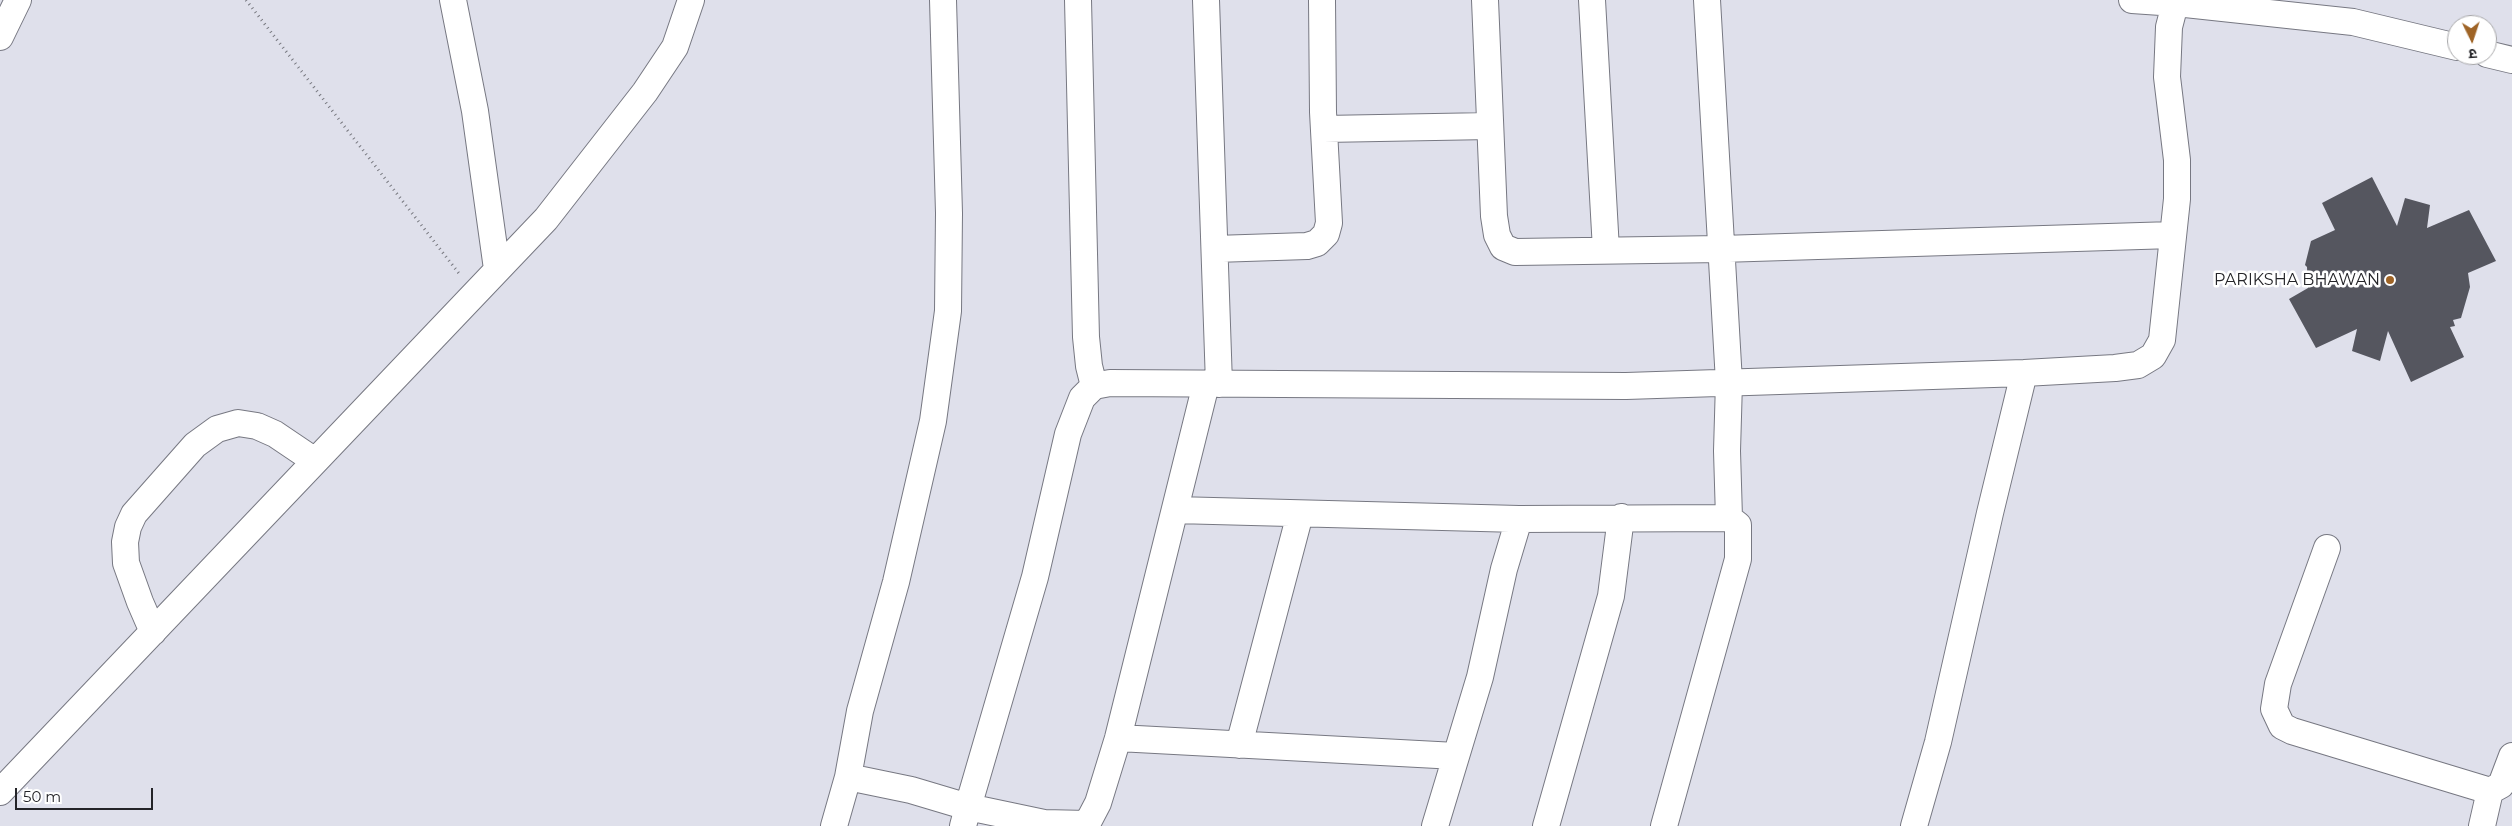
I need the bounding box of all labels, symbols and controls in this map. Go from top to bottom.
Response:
north arrow [2447,15,2497,65]
text: उ [2468,45,2478,63]
place label: PARIKSHA BHAWAN [2214,270,2380,290]
marker: PARIKSHA BHAWAN [2384,274,2396,286]
scale bar [18,778,155,810]
text: 50 m [23,787,61,806]

